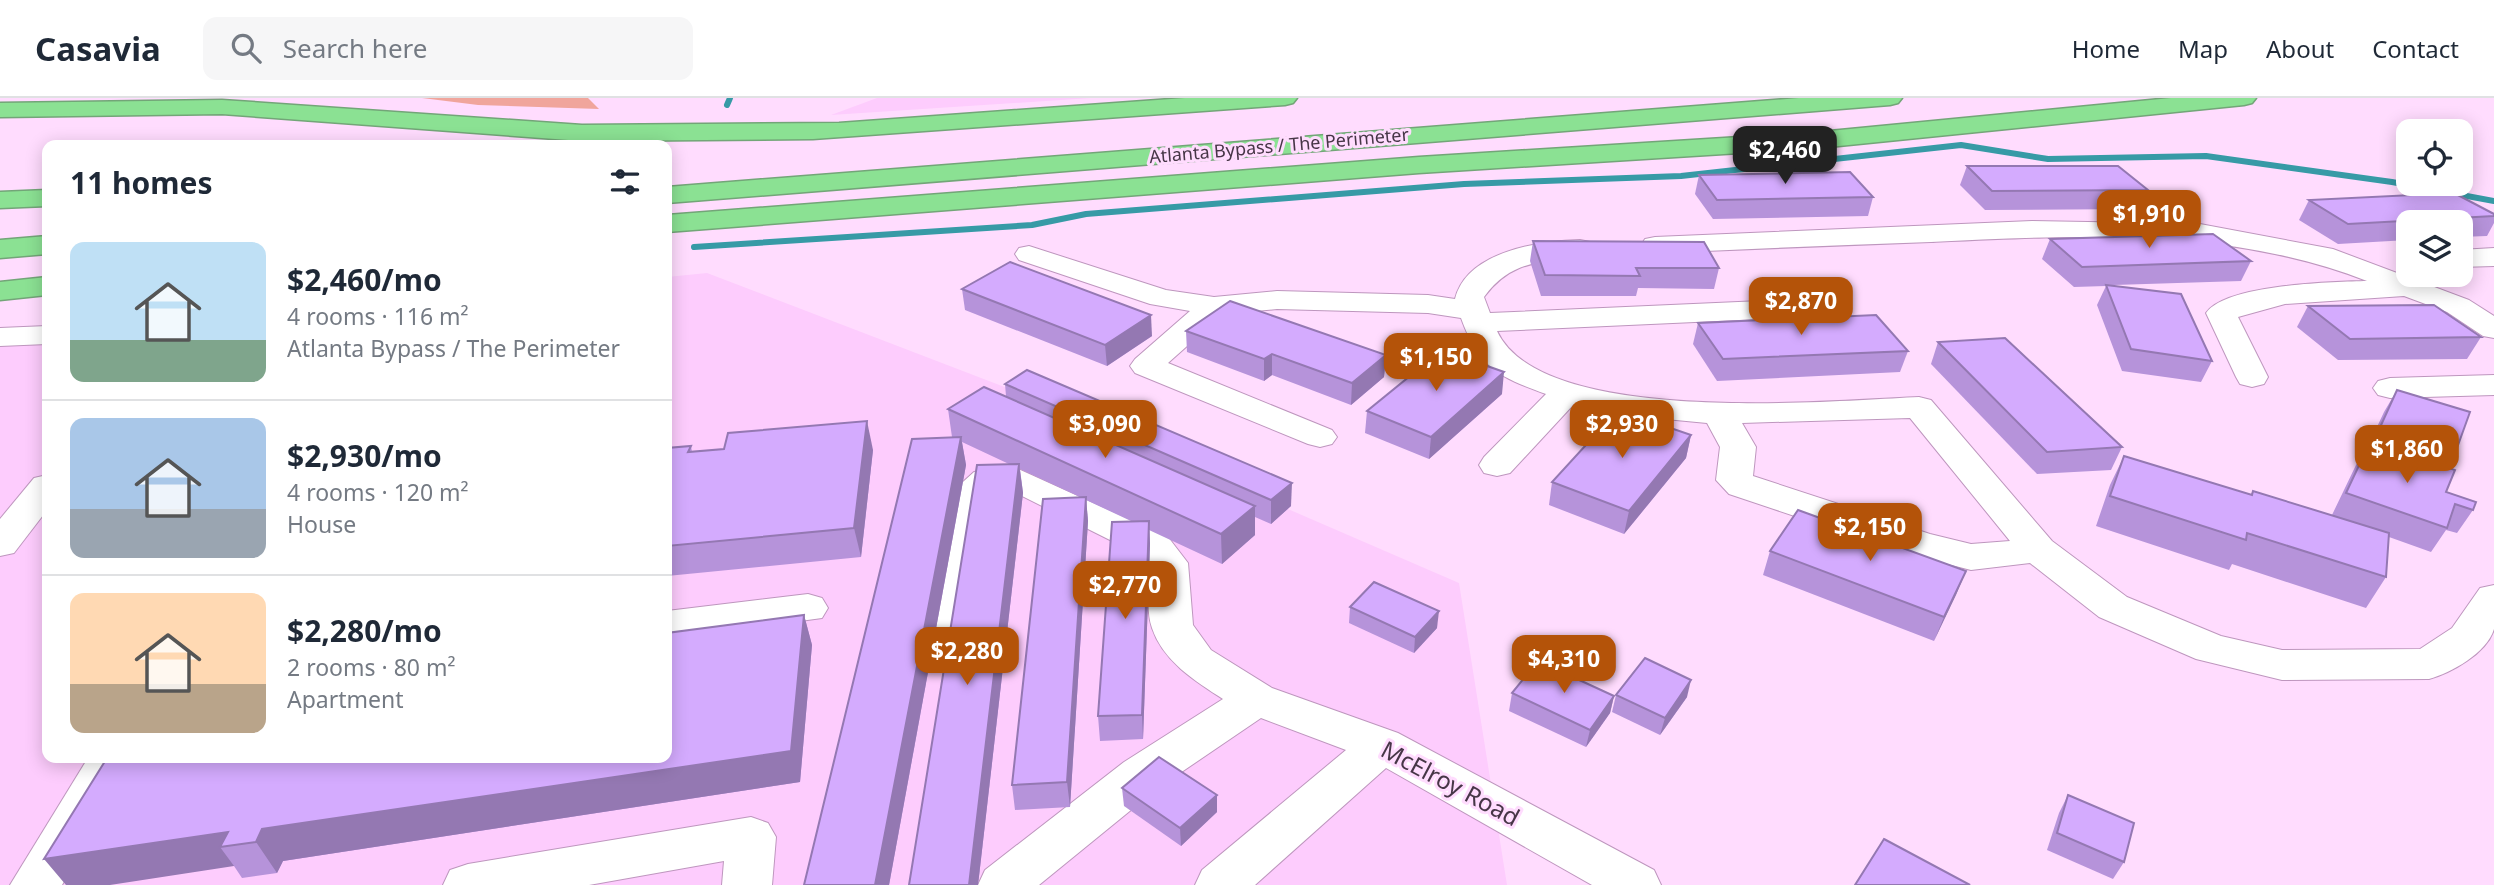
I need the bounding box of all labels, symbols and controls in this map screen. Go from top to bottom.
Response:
search box [203,17,693,80]
text: Casavia [35,26,161,71]
icon: search [227,29,265,67]
text: Search here [283,30,427,66]
text: Home [2072,32,2140,65]
text: Map [2178,32,2228,65]
text: About [2266,32,2334,65]
text: Contact [2372,32,2459,65]
map controls [2396,119,2473,287]
button: locate [2396,119,2473,196]
street label: Atlanta Bypass / The Perimeter [1148,122,1410,168]
pin: $2,460 [1728,126,1842,186]
text: $2,460 [1749,133,1821,165]
text: 11 homes [70,162,213,203]
icon: filters [606,163,644,201]
pin: $1,910 [2092,190,2206,250]
text: $1,910 [2113,197,2185,229]
button: layers [2396,210,2473,287]
text: $2,460/mo [287,259,442,300]
icon: home [126,270,210,354]
pin: $2,870 [1744,278,1858,337]
text: $2,870 [1765,284,1837,316]
text: 4 rooms · 116 m² [287,300,469,332]
text: Atlanta Bypass / The Perimeter [287,332,620,364]
pin: $1,150 [1379,334,1493,393]
text: $1,150 [1400,340,1472,372]
pin: $3,090 [1048,400,1162,460]
pin: $2,930 [1565,400,1679,460]
text: $3,090 [1069,407,1141,439]
text: $2,930 [1586,407,1658,439]
pin: $1,860 [2350,426,2464,485]
text: $1,860 [2371,432,2443,464]
text: $2,930/mo [287,435,442,476]
icon: home [126,446,210,530]
text: 4 rooms · 120 m² [287,476,469,508]
pin: $2,150 [1813,504,1927,563]
text: House [287,508,356,540]
text: $2,150 [1834,510,1906,542]
pin: $2,770 [1068,561,1182,621]
text: $2,770 [1089,568,1161,600]
text: $2,280/mo [287,610,442,651]
icon: home [126,621,210,705]
pin: $2,280 [910,628,1024,687]
text: $2,280 [931,634,1003,666]
pin: $4,310 [1507,636,1621,695]
text: $4,310 [1528,642,1600,674]
text: 2 rooms · 80 m² [287,651,456,683]
text: Apartment [287,683,404,715]
street label: McElroy Road [1376,732,1526,833]

